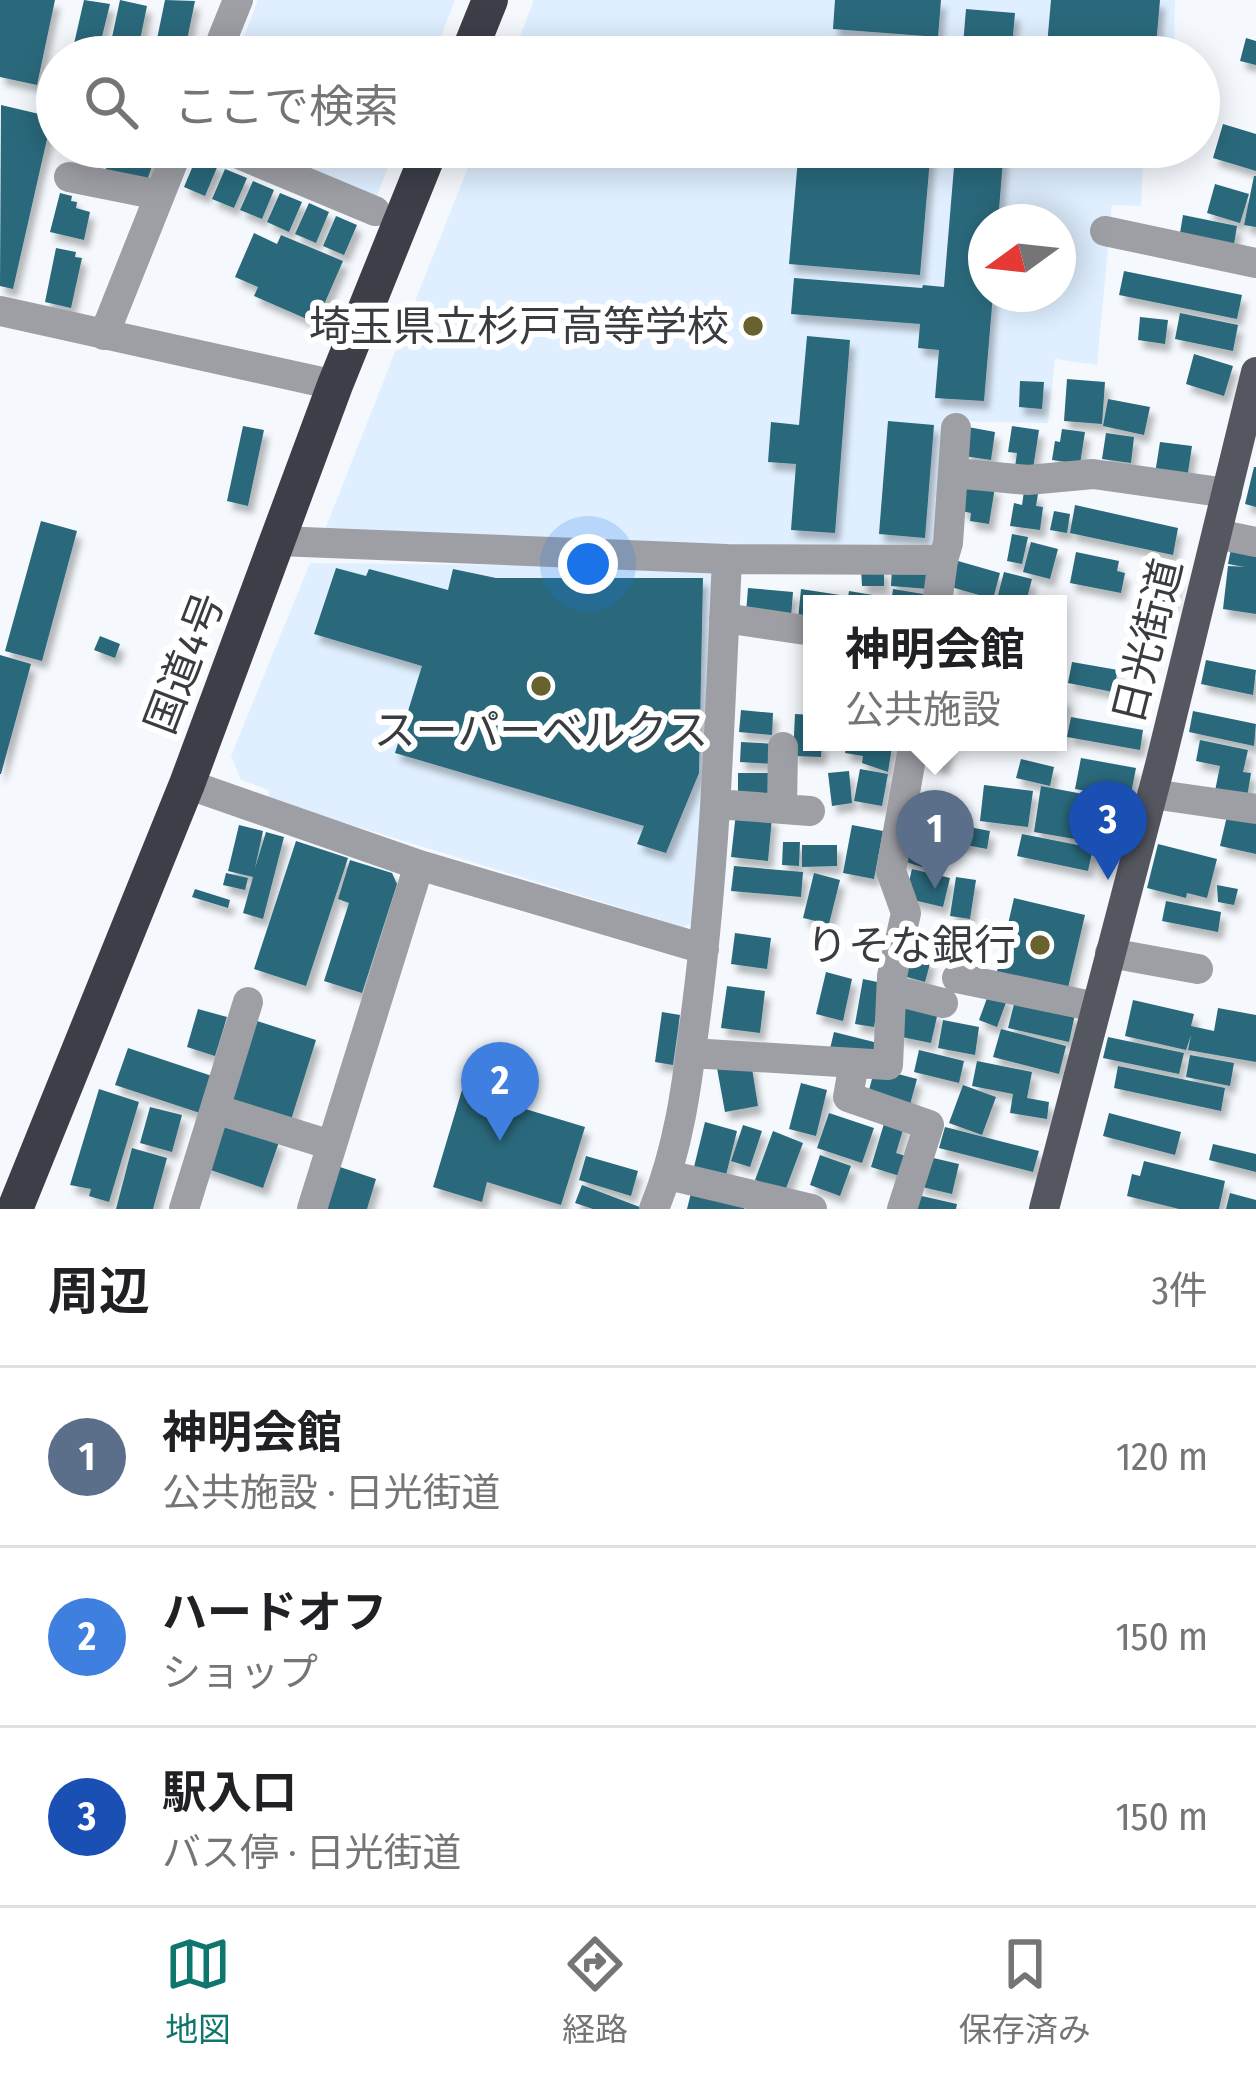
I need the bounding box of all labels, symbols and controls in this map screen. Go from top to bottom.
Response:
search box [36,36,1220,168]
icon: search [78,69,144,135]
text: ここで検索 [174,80,399,134]
north arrow [968,204,1076,312]
place label: 埼玉県立杉戸高等学校 [309,302,729,352]
marker: 埼玉県立杉戸高等学校 [740,313,766,339]
your location [558,534,618,594]
street label: 日光街道 [1103,554,1193,729]
street label: 国道4号 [135,586,234,741]
popup [803,595,1067,751]
text: 神明会館 [845,623,1025,677]
marker: スーパーベルクス [528,673,554,699]
text: 公共施設 [845,687,1001,733]
place label: スーパーベルクス [374,706,708,756]
pin: 3 [1069,781,1147,880]
pin: 1 [896,790,974,889]
place label: りそな銀行 [806,921,1016,971]
marker: りそな銀行 [1027,932,1053,958]
pin: 2 [461,1042,539,1141]
text: 周辺 [48,1261,150,1323]
text: 3件 [1151,1268,1208,1314]
text: 神明会館 [162,1406,342,1460]
text: 1 [79,1434,95,1480]
text: 120 m [1116,1434,1208,1480]
text: 公共施設 · 日光街道 [162,1470,501,1516]
text: ハードオフ [162,1586,387,1640]
text: 2 [78,1614,96,1660]
text: 150 m [1115,1614,1208,1660]
text: ショップ [162,1650,318,1696]
text: 駅入口 [162,1766,297,1820]
text: 3 [78,1794,96,1840]
text: 150 m [1115,1794,1208,1840]
text: バス停 · 日光街道 [162,1830,462,1876]
tab: 地図 [165,1931,231,2051]
tab: 経路 [562,1931,628,2051]
tab: 保存済み [959,1931,1091,2051]

